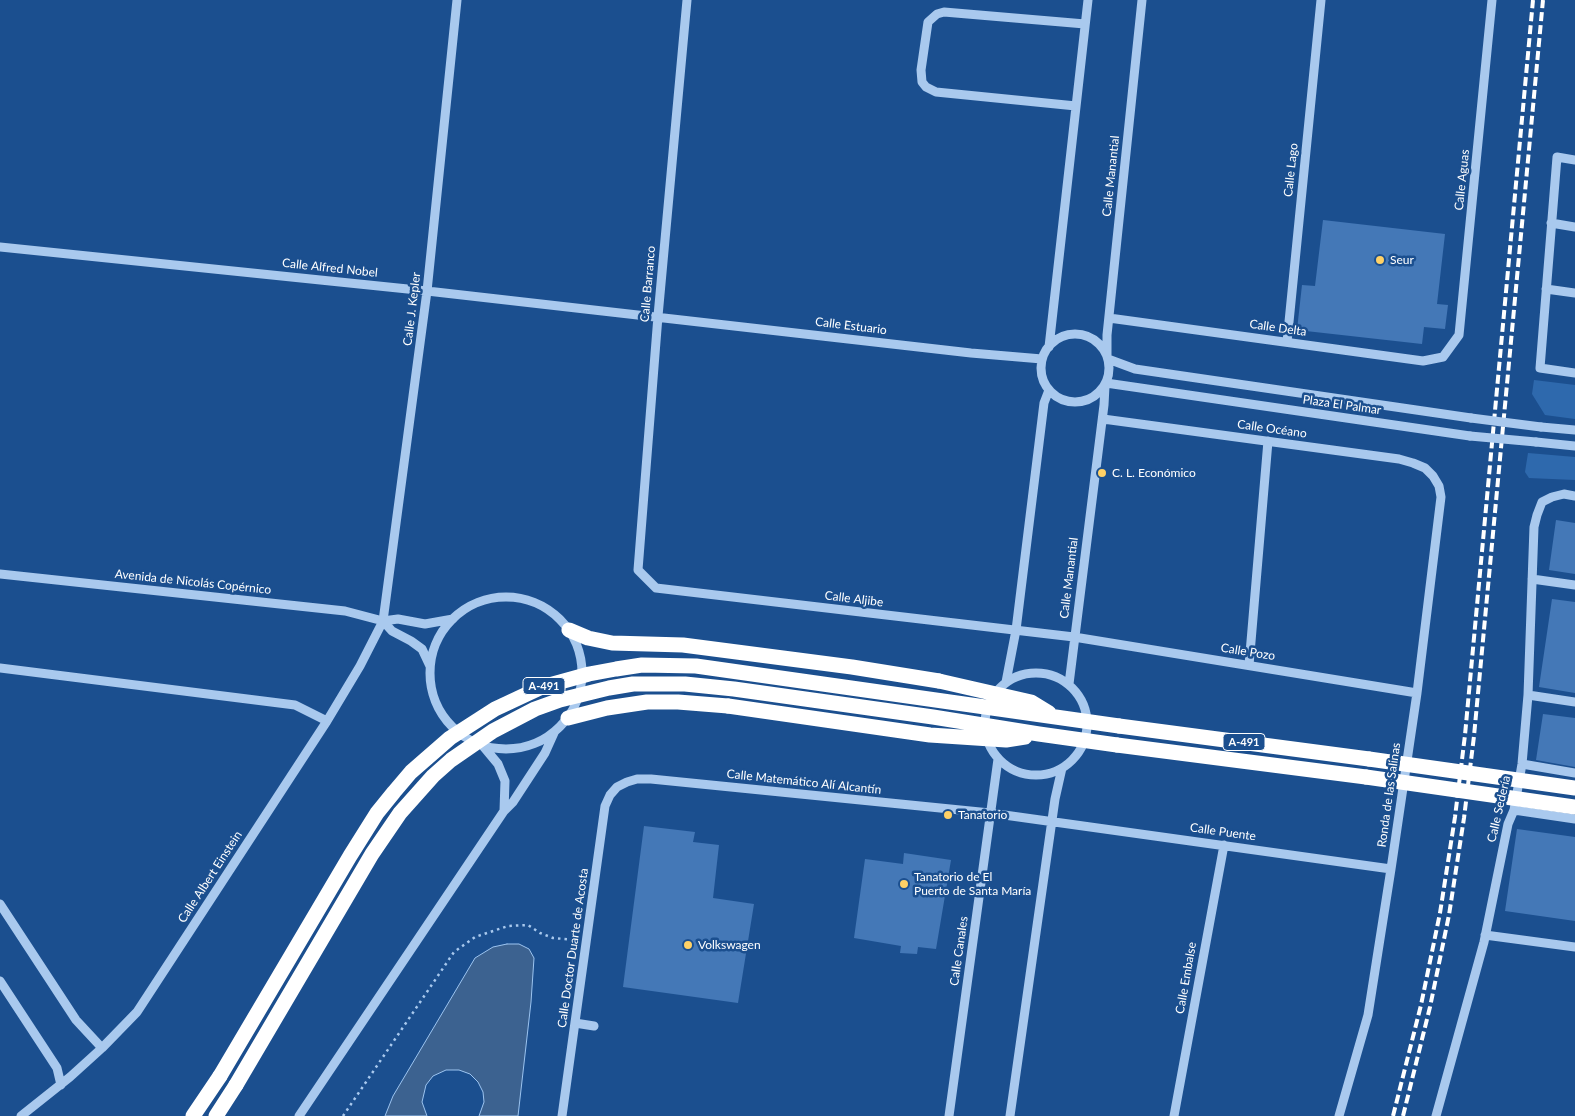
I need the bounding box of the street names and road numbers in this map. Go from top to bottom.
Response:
street label: Calle Manantial [1100,135,1122,217]
street label: Calle Lago [1281,142,1301,198]
street label: Calle Aguas [1452,149,1472,211]
street label: Calle Barranco [637,245,659,323]
street label: Calle Alfred Nobel [281,256,379,280]
street label: Calle J. Kepler [400,271,424,347]
street label: Calle Estuario [814,314,888,338]
street label: Calle Delta [1249,317,1307,339]
street label: Plaza El Palmar [1302,392,1382,418]
street label: Calle Océano [1236,417,1308,441]
street label: Calle Manantial [1057,537,1081,619]
street label: Avenida de Nicolás Copérnico [114,567,272,597]
street label: Calle Aljibe [824,588,884,610]
street label: Calle Pozo [1220,641,1276,663]
road number: A-491 [523,678,565,694]
road number: A-491 [1223,734,1265,750]
street label: Ronda de las Salinas [1375,742,1403,848]
street label: Calle Matemático Alí Alcantín [726,767,882,797]
street label: Calle Sedería [1484,774,1514,844]
street label: Calle Puente [1189,820,1257,844]
street label: Calle Albert Einstein [175,828,245,926]
street label: Calle Doctor Duarte de Acosta [555,867,591,1029]
street label: Calle Canales [947,915,971,987]
street label: Calle Embalse [1173,941,1199,1015]

